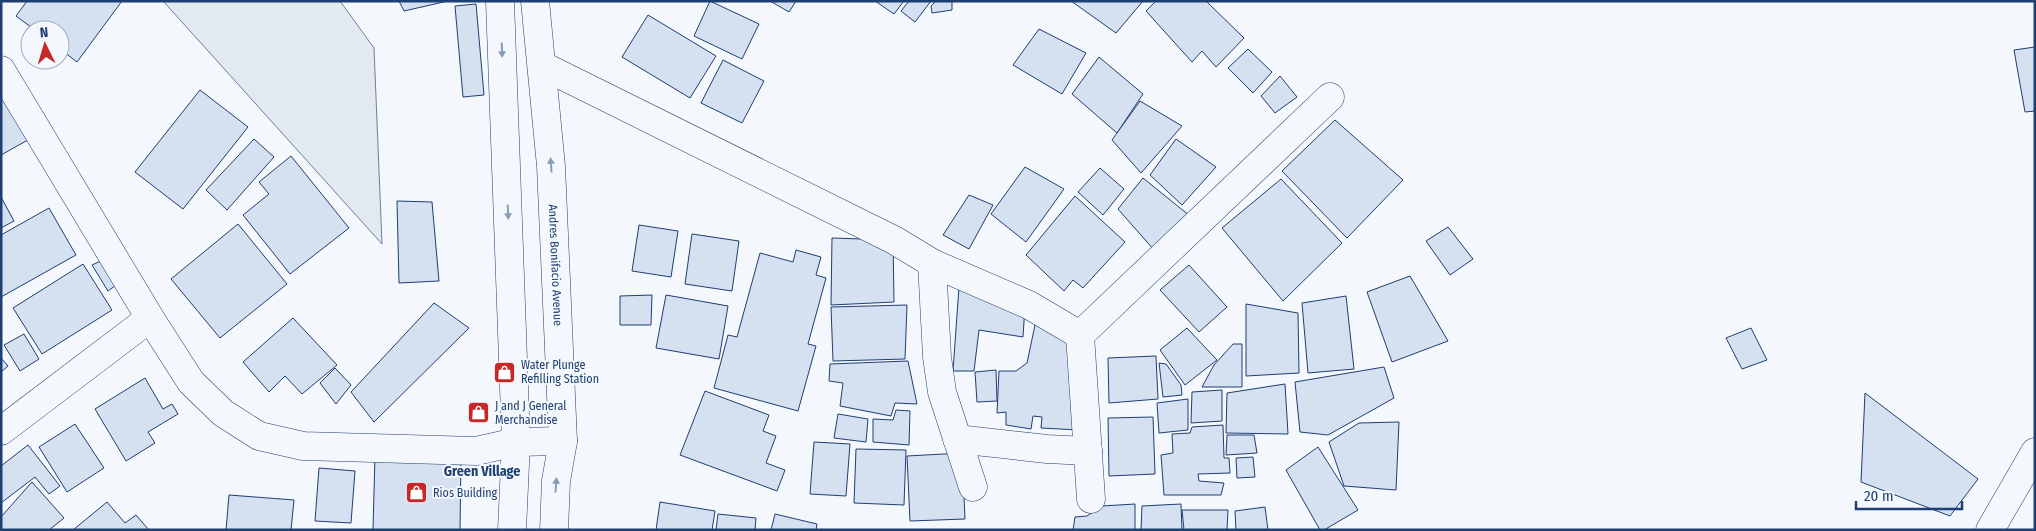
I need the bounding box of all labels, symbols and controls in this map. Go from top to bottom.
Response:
north arrow [20,20,70,70]
text: N [39,24,49,41]
one-way arrow [498,42,506,58]
one-way arrow [546,156,554,172]
street label: Andres Bonifacio Avenue [546,204,565,326]
one-way arrow [504,205,512,221]
place label: Water Plunge Refilling Station [521,358,599,386]
shop icon: Water Plunge Refilling Station [493,360,517,384]
place label: J and J General Merchandise [495,399,566,427]
shop icon: J and J General Merchandise [467,401,491,425]
district label: Green Village [444,463,520,480]
one-way arrow [553,477,561,493]
scale bar [1856,478,1962,510]
shop icon: Rios Building [405,481,429,505]
place label: Rios Building [433,486,498,500]
text: 20 m [1864,487,1894,505]

